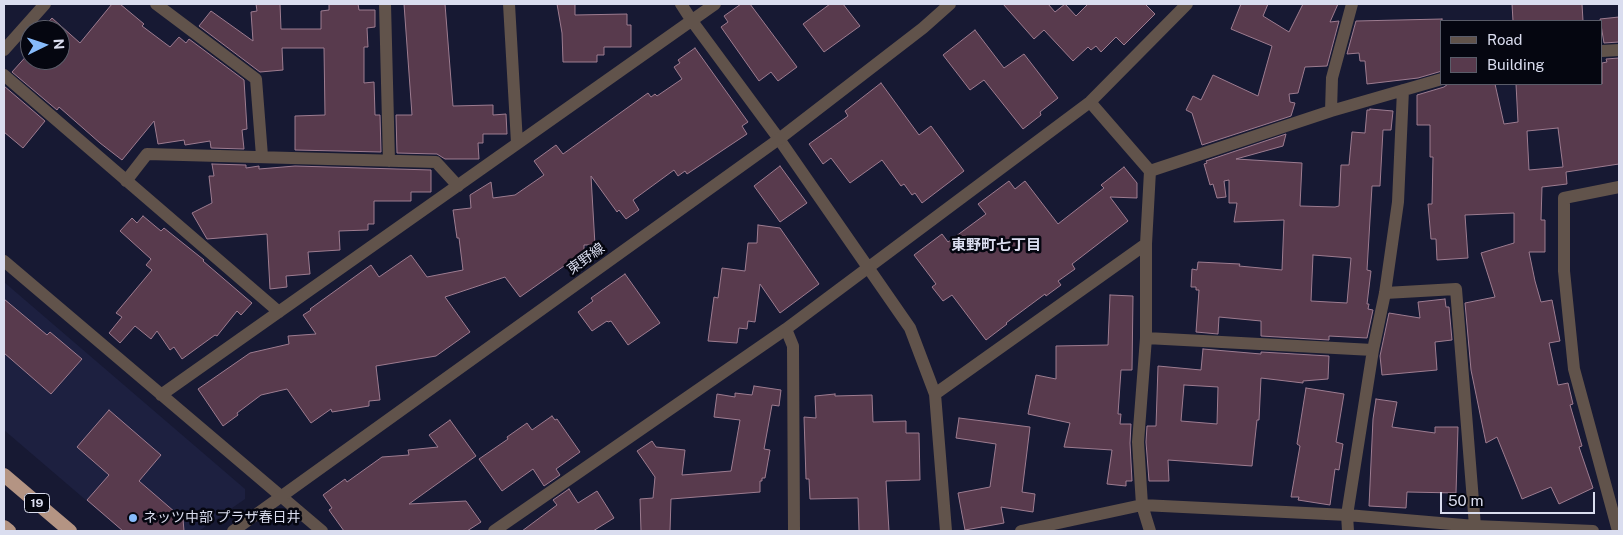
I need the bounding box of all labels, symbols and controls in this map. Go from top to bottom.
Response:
north arrow [20,20,70,70]
legend [1440,20,1603,85]
text: Road [1487,31,1523,48]
text: N [51,38,67,50]
text: Building [1487,56,1545,73]
district label: 東野町七丁目 [951,236,1041,254]
street label: 東野線 [564,240,608,278]
scale bar [1443,482,1598,514]
text: 50 m [1448,492,1483,509]
road number: 19 [24,493,50,512]
place label: ネッツ中部 プラザ春日井 [143,510,300,526]
marker: ネッツ中部 プラザ春日井 [127,512,139,524]

